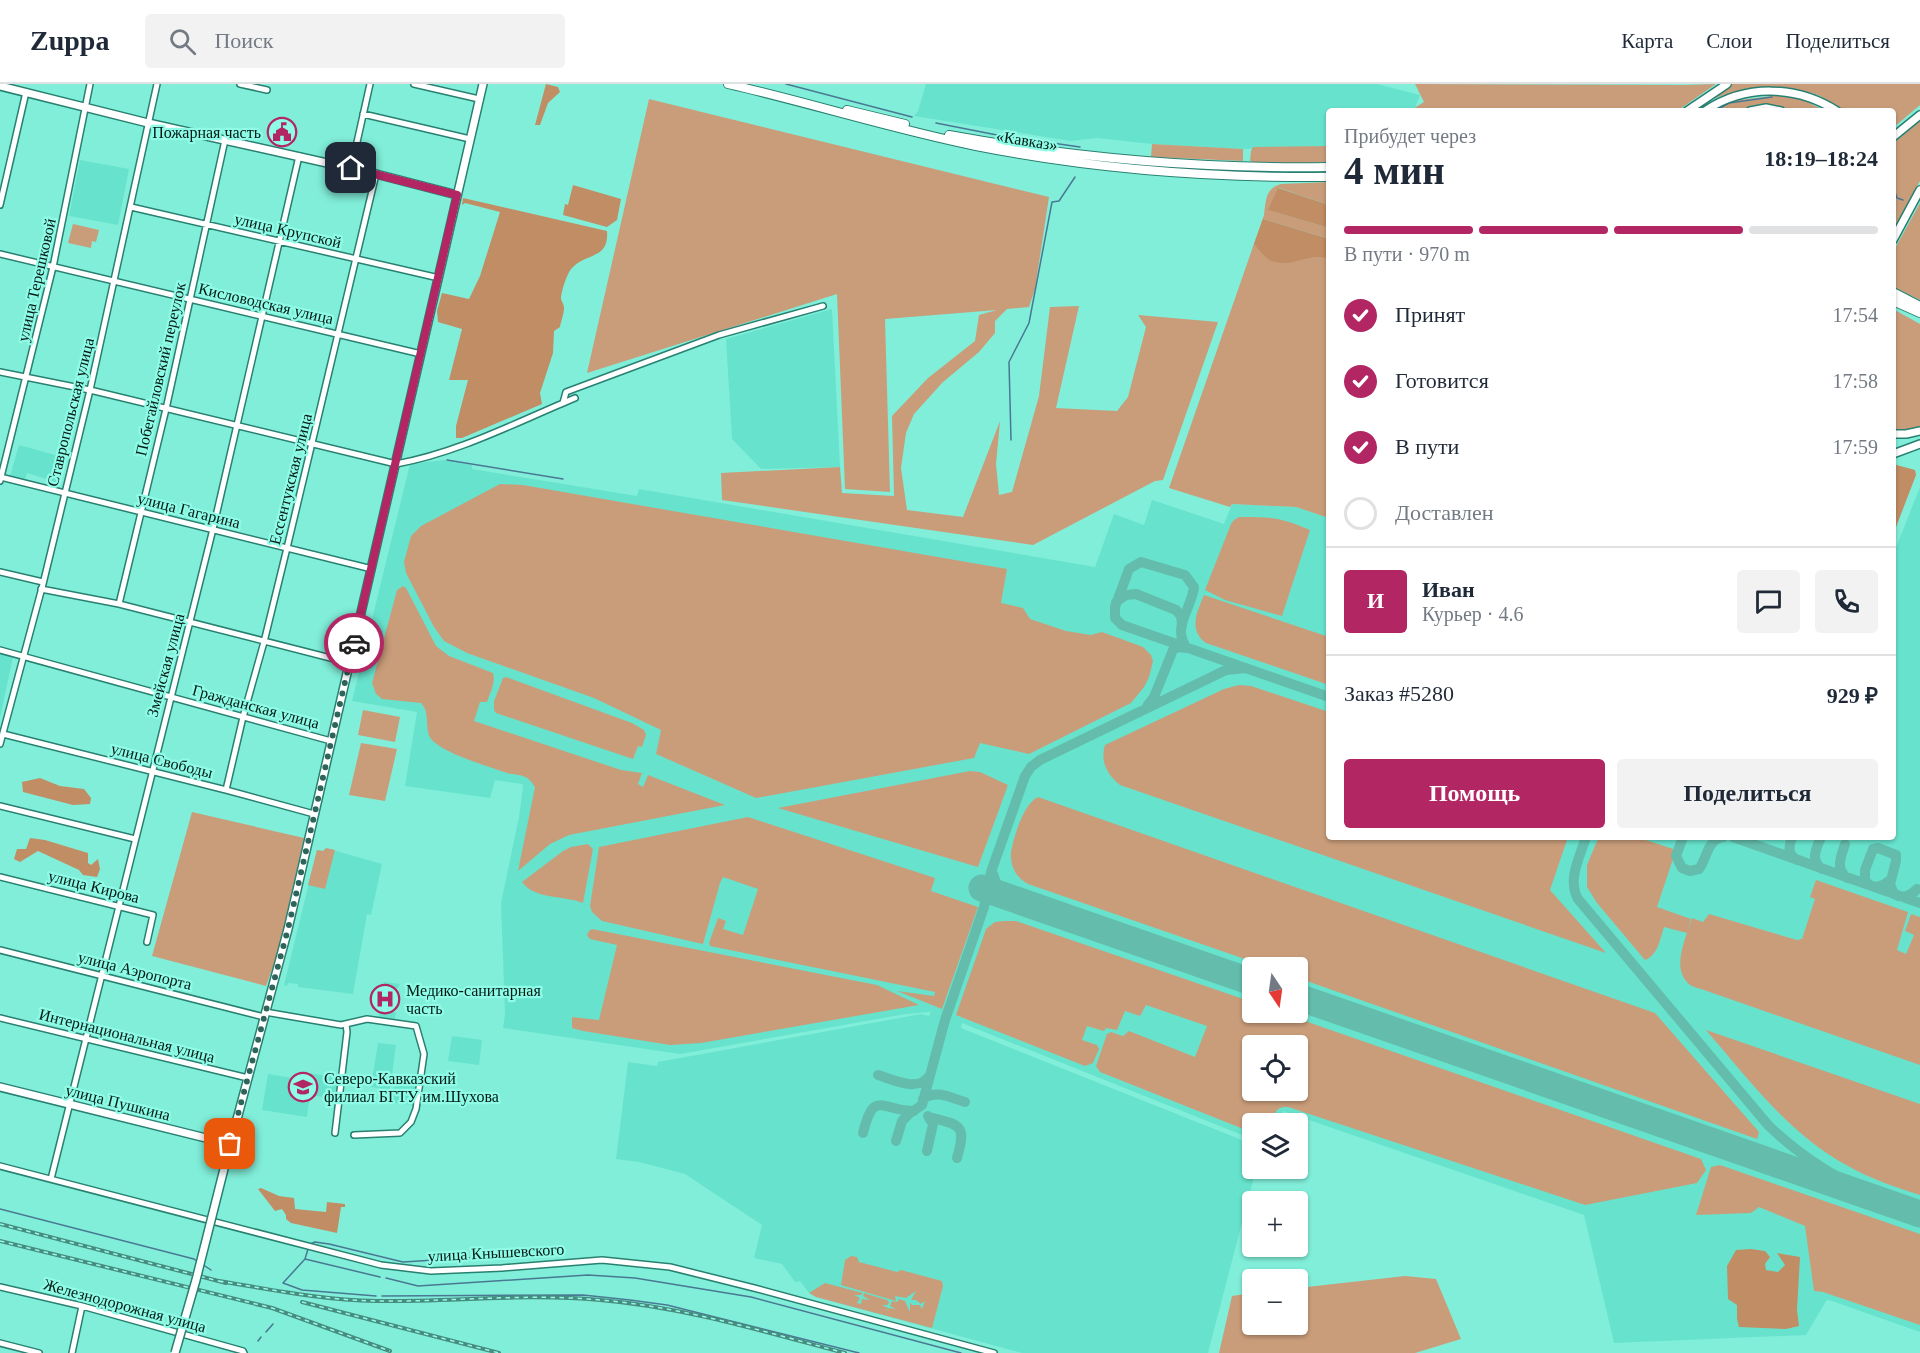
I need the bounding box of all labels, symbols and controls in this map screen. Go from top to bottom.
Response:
search box [145,14,565,68]
text: Zuppa [30,25,109,56]
icon: search [166,25,199,58]
text: Поиск [214,28,274,53]
text: Карта [1621,29,1673,53]
text: Слои [1706,29,1752,53]
text: Поделиться [1785,29,1890,53]
public building icon: Пожарная часть [266,116,298,148]
place label: Пожарная часть [152,124,261,142]
text: Прибудет через [1344,125,1476,147]
street label: «Кавказ» [995,127,1059,154]
pin [325,142,376,193]
text: 18:19–18:24 [1764,146,1878,171]
text: 4 мин [1344,149,1445,192]
icon: home [334,151,367,184]
street label: улица Крупской [233,210,343,252]
street label: улица Терешковой [14,216,60,344]
text: В пути · 970 m [1344,243,1470,265]
street label: Побегайловский переулок [132,280,190,458]
street label: Кисловодская улица [196,280,335,328]
icon: check [1344,299,1377,332]
text: Принят [1395,302,1465,327]
text: 17:54 [1832,304,1878,326]
street label: Ставропольская улица [44,336,98,488]
icon: check [1344,365,1377,398]
text: Готовится [1395,368,1489,393]
text: 17:58 [1832,370,1878,392]
street label: Ессентукская улица [266,412,316,547]
icon: check [1344,431,1377,464]
text: В пути [1395,434,1459,459]
text: 17:59 [1832,436,1878,458]
street label: улица Гагарина [135,489,242,532]
text: Доставлен [1395,500,1494,525]
button: chat [1737,570,1800,633]
button: phone [1815,570,1878,633]
text: Иван [1422,577,1475,602]
text: И [1367,588,1384,613]
text: Курьер · 4.6 [1422,603,1524,625]
street label: Змейская улица [144,612,188,719]
courier [324,613,384,673]
icon: car [338,627,371,660]
street label: Гражданская улица [190,681,321,733]
text: Заказ #5280 [1344,681,1454,706]
text: 929 ₽ [1827,683,1878,708]
street label: улица Свободы [109,740,215,782]
button: Помощь [1344,759,1605,828]
button: Поделиться [1617,759,1878,828]
street label: улица Кирова [46,867,141,907]
street label: улица Аэропорта [76,948,193,994]
north arrow [1242,957,1308,1023]
map controls [1242,957,1308,1335]
place label: Медико-санитарная часть [406,982,541,1017]
hospital icon: Медико-санитарная часть [369,983,401,1015]
street label: Интернациональная улица [37,1005,217,1067]
button: locate [1242,1035,1308,1101]
place label: Северо-Кавказский филиал БГТУ им.Шухова [324,1070,499,1106]
school or university icon: Северо-Кавказский филиал БГТУ им.Шухова [287,1071,319,1103]
street label: улица Пушкина [63,1081,172,1125]
button: layers [1242,1113,1308,1179]
pin [204,1118,255,1169]
icon: bag [213,1127,246,1160]
button: + [1242,1191,1308,1257]
street label: улица Кнышевского [427,1240,565,1266]
button: − [1242,1269,1308,1335]
street label: Железнодорожная улица [41,1276,208,1336]

